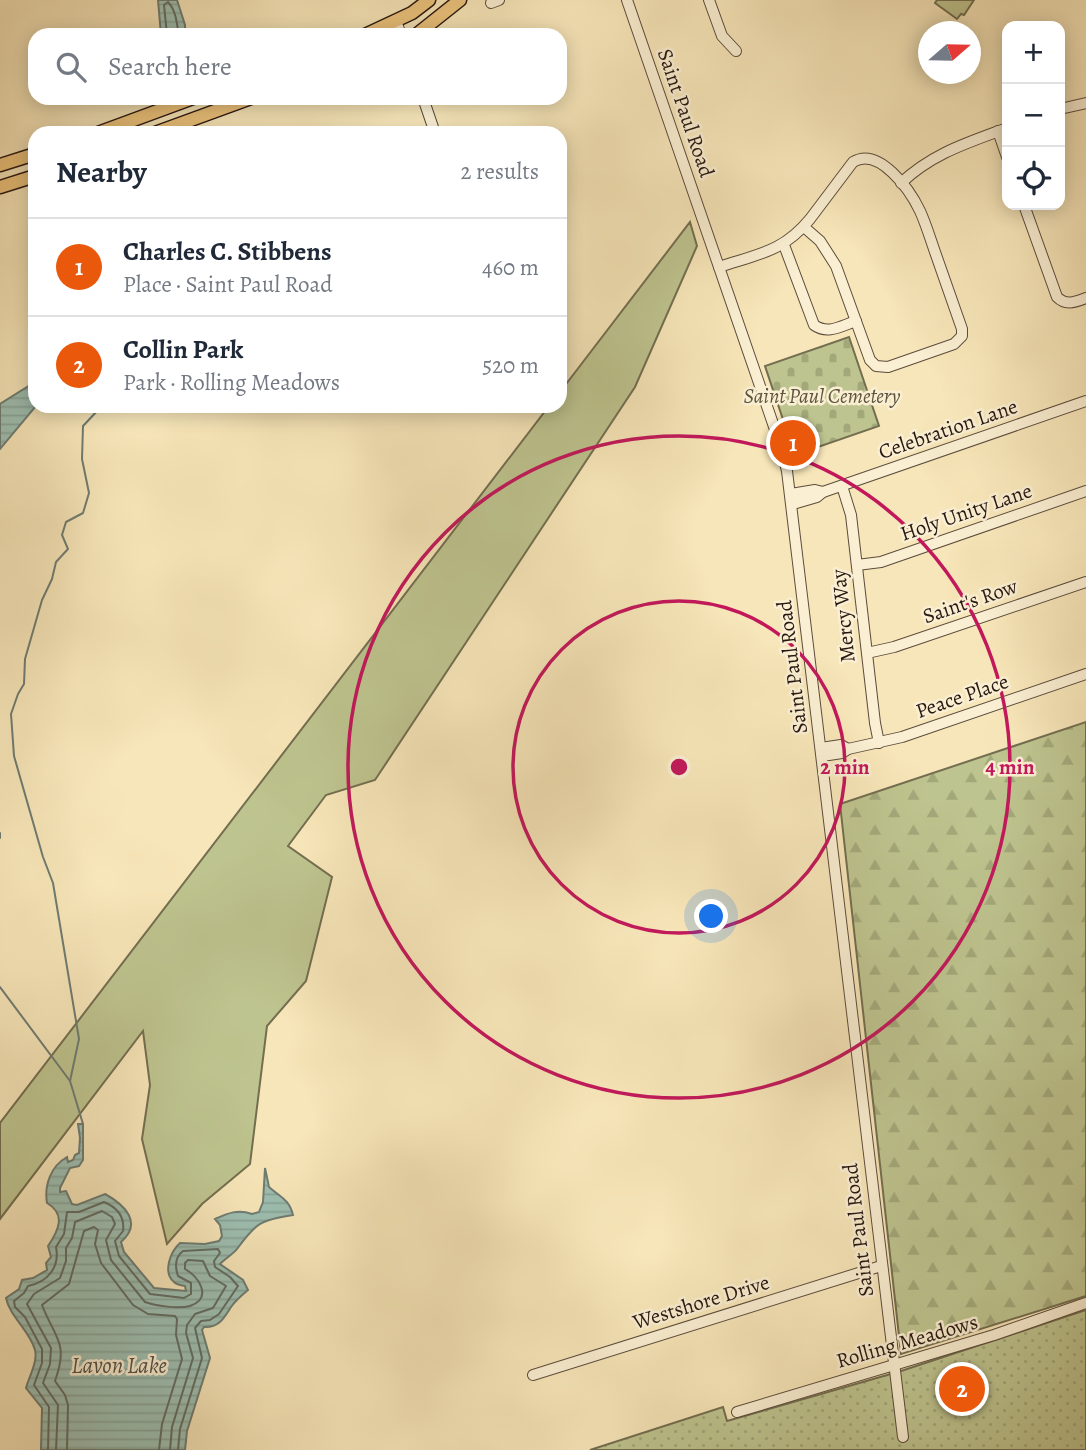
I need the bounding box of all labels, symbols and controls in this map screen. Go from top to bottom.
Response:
north arrow [918,21,981,84]
map controls [1002,21,1065,210]
button: + [1002,21,1065,84]
search box [28,28,567,105]
street label: Saint Paul Road [651,45,721,182]
icon: search [52,48,90,86]
text: Search here [108,49,232,84]
button: − [1002,84,1065,147]
button: locate [1002,147,1065,210]
text: Nearby [56,152,147,192]
text: 2 results [461,156,539,187]
text: Charles C. Stibbens [123,234,332,269]
text: 1 [75,252,83,283]
text: 460 m [482,252,539,283]
text: Place · Saint Paul Road [123,269,332,300]
text: Collin Park [123,332,243,367]
text: 2 [73,350,85,381]
text: 520 m [482,350,539,381]
text: Park · Rolling Meadows [123,367,340,398]
park label: Saint Paul Cemetery [743,382,901,410]
street label: Celebration Lane [875,392,1021,466]
pin: 1 [770,417,816,469]
street label: Holy Unity Lane [896,476,1036,548]
street label: Mercy Way [824,567,862,664]
street label: Saint's Row [919,572,1021,630]
street label: Saint Paul Road [770,598,814,735]
street label: Peace Place [912,667,1012,725]
text: 2 min [820,753,870,781]
text: 4 min [985,753,1035,781]
centre of rings [667,755,691,779]
your location [694,899,728,933]
street label: Saint Paul Road [836,1161,880,1298]
street label: Westshore Drive [628,1268,773,1336]
street label: Rolling Meadows [833,1307,981,1375]
water label: Lavon Lake [71,1350,167,1381]
pin: 2 [939,1363,985,1415]

